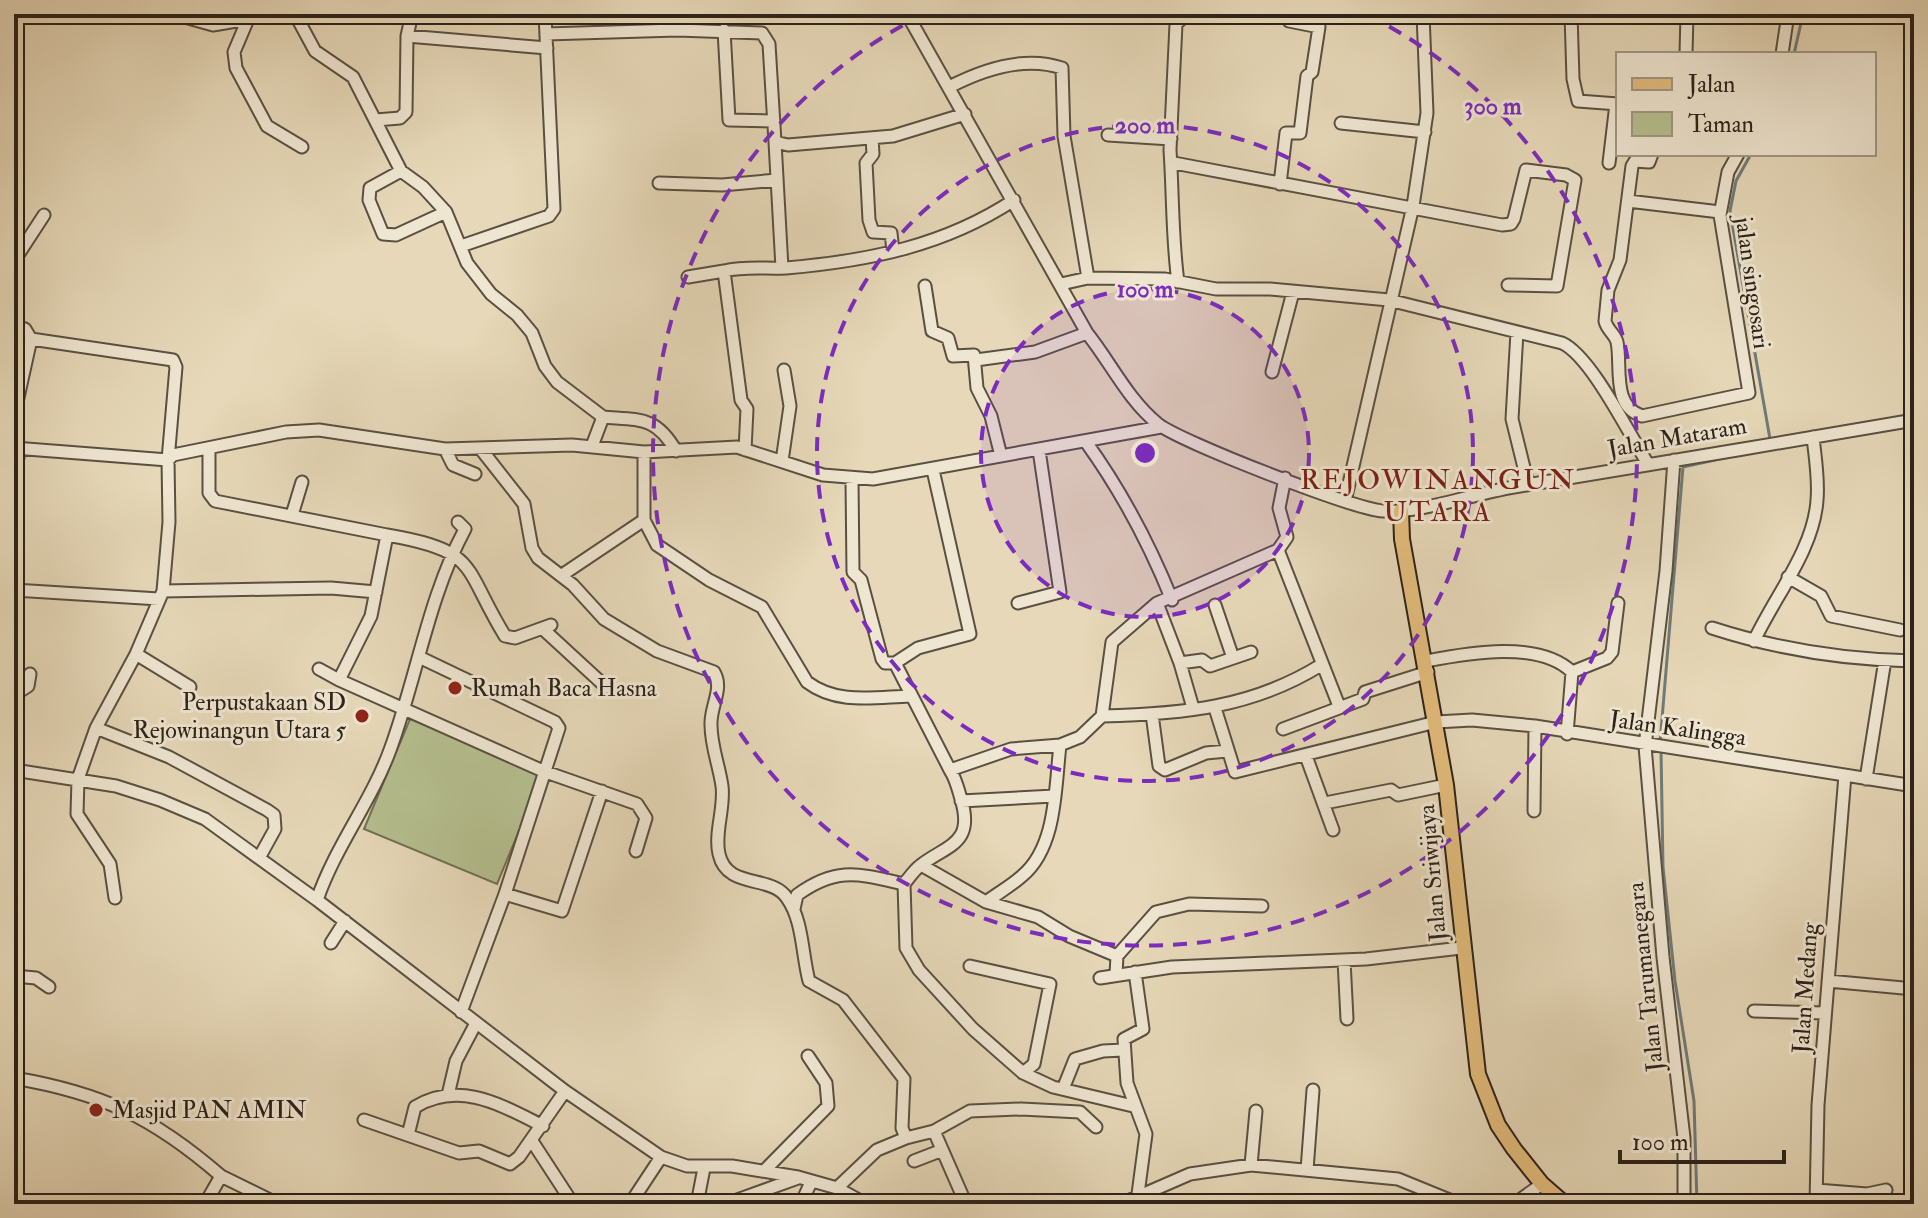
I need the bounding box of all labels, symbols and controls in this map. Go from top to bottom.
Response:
legend [1616,52,1876,156]
text: Jalan [1687,69,1735,100]
text: 300 m [1464,91,1522,122]
text: Taman [1688,109,1754,140]
text: 200 m [1115,110,1176,141]
street label: jalan singosari [1727,211,1777,351]
text: 100 m [1117,274,1174,305]
street label: Jalan Mataram [1604,410,1749,465]
centre of rings [1131,439,1159,467]
district label: REJOWINANGUN UTARA [1300,463,1576,530]
place label: Rumah Baca Hasna [471,673,658,704]
marker: Rumah Baca Hasna [446,679,464,697]
place label: Perpustakaan SD Rejowinangun Utara 5 [133,687,346,746]
street label: Jalan Kalingga [1607,703,1749,754]
marker: Perpustakaan SD Rejowinangun Utara 5 [353,707,371,725]
street label: Jalan Sriwijaya [1411,802,1454,944]
street label: Jalan Tarumanegara [1620,880,1671,1074]
street label: Jalan Medang [1785,920,1826,1056]
place label: Masjid PAN AMIN [112,1095,307,1126]
marker: Masjid PAN AMIN [87,1101,105,1119]
scale bar [1620,1114,1784,1164]
text: 100 m [1632,1127,1689,1158]

